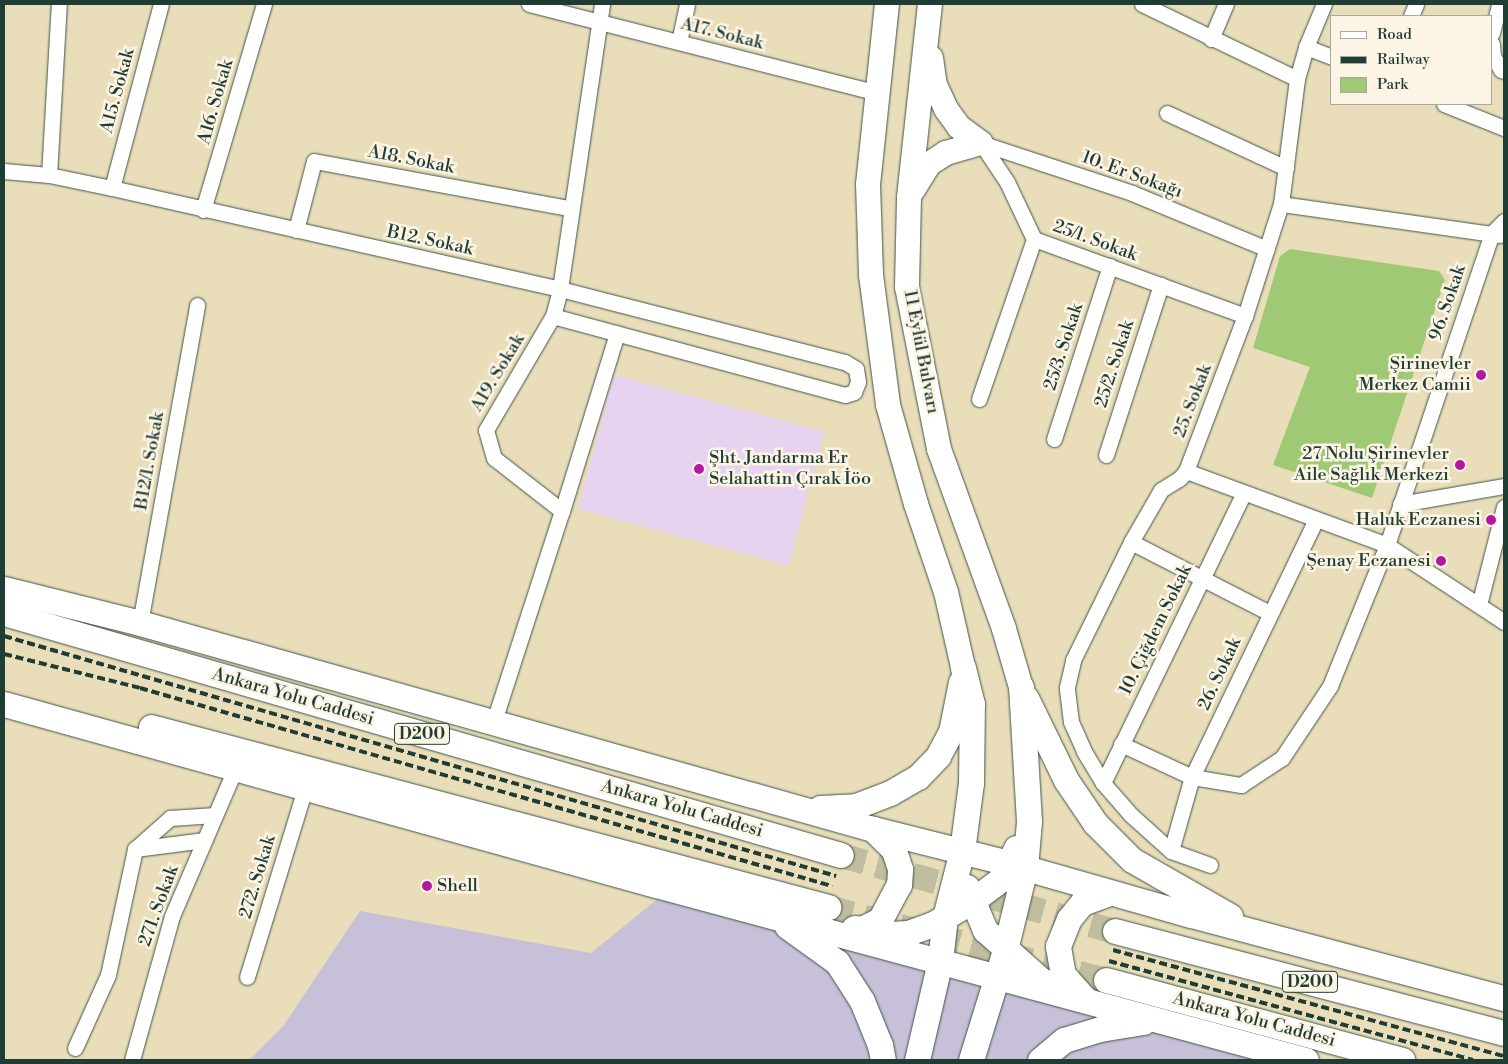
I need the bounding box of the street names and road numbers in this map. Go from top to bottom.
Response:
street label: A17. Sokak [678,13,766,55]
street label: A15. Sokak [96,46,140,136]
street label: A16. Sokak [194,57,238,147]
street label: A18. Sokak [366,141,456,179]
street label: 10. Er Sokağı [1079,147,1185,203]
street label: 25/1. Sokak [1050,216,1140,266]
street label: B12. Sokak [385,221,475,261]
street label: 96. Sokak [1425,262,1471,344]
street label: 11 Eylül Bulvarı [898,288,944,416]
street label: 25/3. Sokak [1040,301,1088,393]
street label: 25/2. Sokak [1091,318,1139,410]
street label: A19. Sokak [466,330,530,416]
street label: 25. Sokak [1169,361,1217,441]
street label: B12/1. Sokak [131,410,169,512]
street label: 10. Çiğdem Sokak [1115,561,1197,699]
street label: 26. Sokak [1194,634,1246,714]
street label: Ankara Yolu Caddesi [210,664,376,730]
road number: D200 [393,721,451,748]
street label: Ankara Yolu Caddesi [599,776,765,842]
street label: 272. Sokak [235,833,281,921]
street label: 271. Sokak [134,863,184,949]
road number: D200 [1281,969,1339,996]
street label: Ankara Yolu Caddesi [1170,988,1338,1052]

